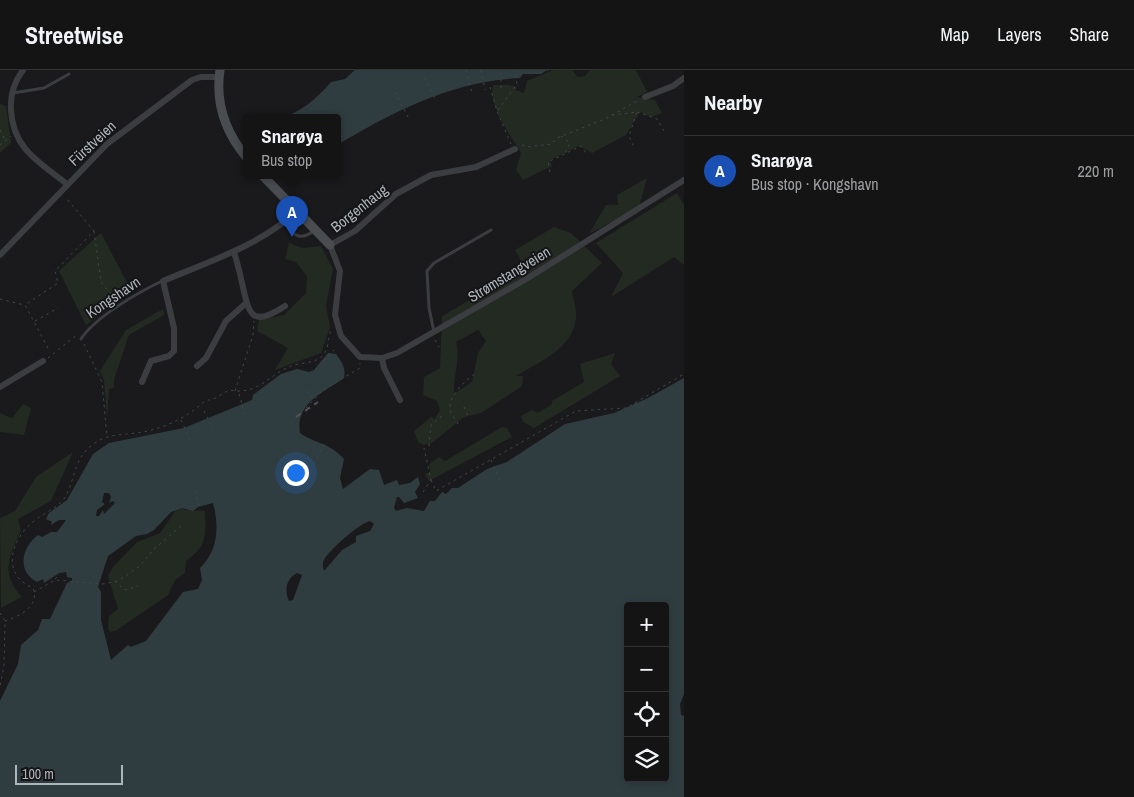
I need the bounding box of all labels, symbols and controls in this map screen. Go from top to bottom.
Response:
text: Streetwise [25,19,123,51]
text: Map [941,22,969,47]
text: Layers [997,22,1042,47]
text: Share [1070,22,1109,47]
text: Nearby [704,88,762,117]
popup [243,114,341,179]
street label: Fürstveien [64,116,120,170]
text: Snarøya [261,123,323,149]
text: Snarøya [751,147,812,173]
text: Bus stop [261,149,312,171]
text: A [715,160,725,182]
text: 220 m [1078,160,1114,182]
text: Bus stop · Kongshavn [751,173,879,195]
street label: Borgenhaug [326,179,392,237]
pin: A [276,196,308,237]
street label: Strømstangveien [464,241,554,307]
street label: Kongshavn [82,271,144,323]
your location [283,460,309,486]
map controls [624,602,669,782]
button: + [624,602,669,647]
button: − [624,647,669,692]
button: locate [624,692,669,737]
button: layers [624,737,669,782]
scale bar [15,762,122,785]
text: 100 m [22,765,54,783]

